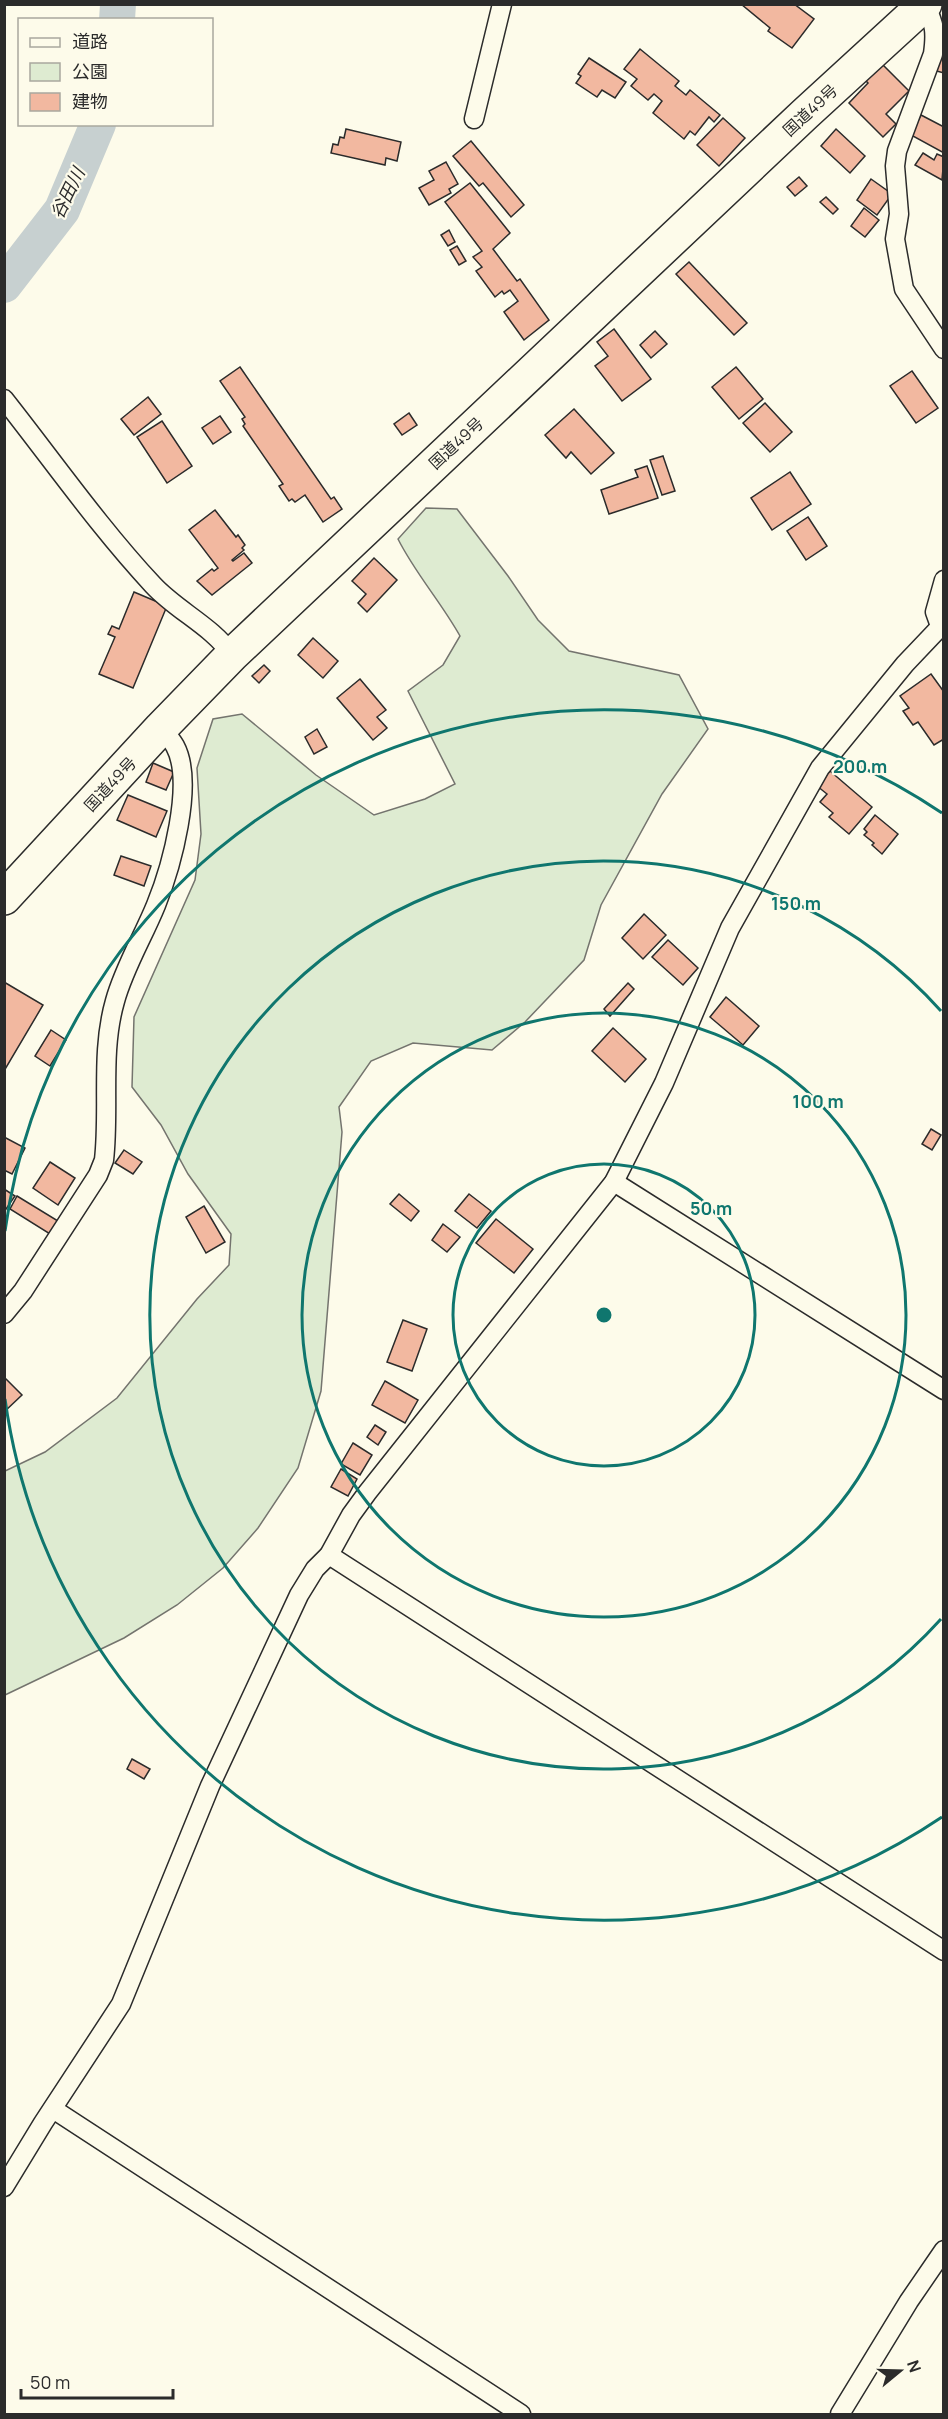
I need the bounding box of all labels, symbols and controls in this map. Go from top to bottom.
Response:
legend [18,18,213,126]
text: 道路 [72,29,108,53]
text: 公園 [72,59,108,83]
street label: 国道49号 [778,79,842,141]
text: 建物 [72,89,108,113]
water label: 谷田川 [44,162,90,223]
street label: 国道49号 [424,412,488,474]
street label: 国道49号 [79,752,141,816]
text: 200 m [833,754,887,778]
text: 150 m [771,891,821,915]
text: 100 m [792,1089,844,1113]
text: 50 m [690,1196,732,1220]
centre of rings [594,1305,614,1325]
north arrow [870,2341,930,2401]
text: N [902,2357,926,2375]
scale bar [21,2362,172,2400]
text: 50 m [30,2370,70,2394]

